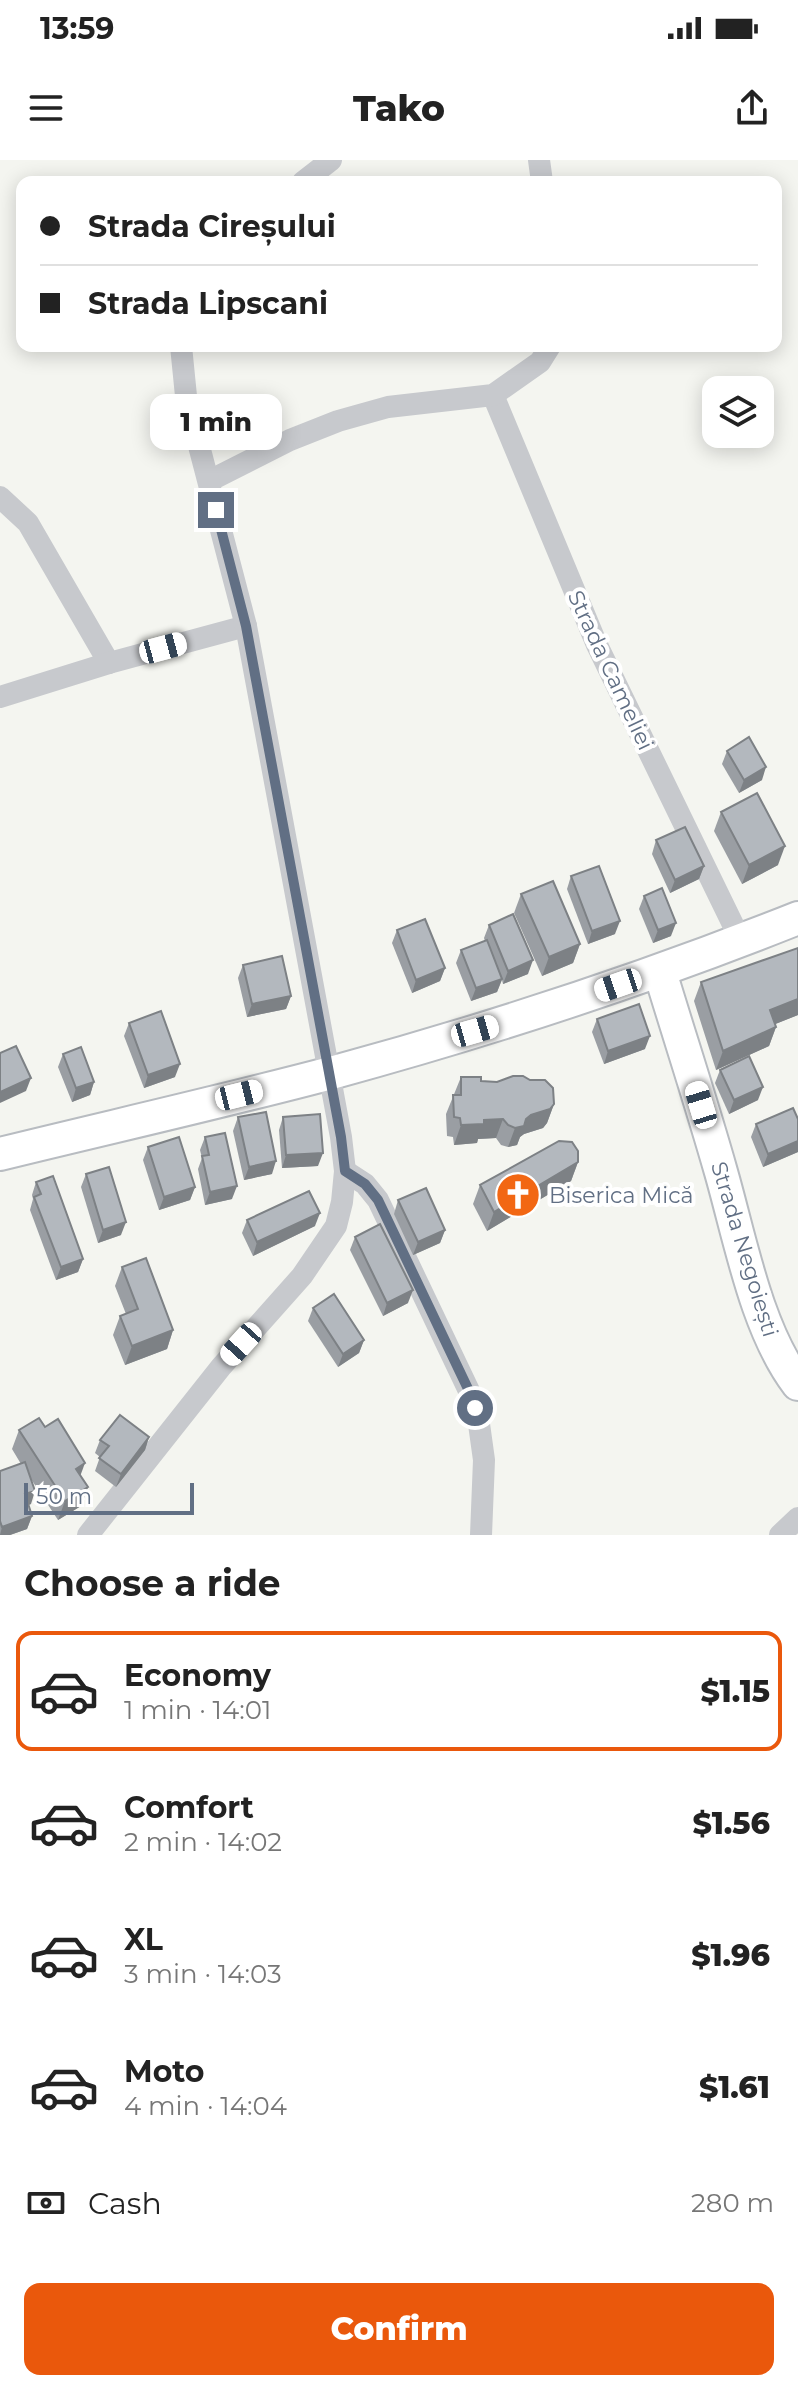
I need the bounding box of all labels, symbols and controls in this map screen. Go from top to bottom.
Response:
text: 13:59 [40,10,114,47]
icon: menu [24,86,68,130]
text: Tako [353,86,445,130]
icon: share [730,86,774,130]
text: Strada Cireșului [88,208,336,245]
text: Strada Lipscani [88,285,328,322]
map controls [702,376,774,448]
button: layers [702,376,774,448]
callout: 1 min [150,394,282,450]
text: 1 min [180,406,252,438]
route end [198,492,234,528]
street label: Strada Cameliei [562,586,659,754]
car [137,630,189,666]
car [591,966,645,1004]
car [449,1013,501,1049]
car [213,1078,265,1112]
car [683,1079,719,1131]
street label: Strada Negoiești [705,1158,784,1340]
church icon: Biserica Mică [494,1171,542,1219]
place label: Biserica Mică [549,1182,694,1209]
car [216,1318,266,1370]
route start [457,1390,493,1426]
scale bar [24,1479,194,1515]
text: 50 m [36,1483,92,1510]
text: Choose a ride [24,1561,281,1605]
icon: car [28,1655,100,1727]
text: Economy [124,1657,271,1694]
text: $1.15 [700,1673,770,1710]
text: 1 min · 14:01 [124,1694,271,1726]
icon: car [28,1787,100,1859]
text: Comfort [124,1789,254,1826]
text: $1.56 [693,1805,770,1842]
text: 2 min · 14:02 [124,1826,282,1858]
icon: car [28,1919,100,1991]
text: XL [124,1921,163,1958]
text: $1.96 [691,1937,770,1974]
text: 3 min · 14:03 [124,1958,282,1990]
icon: car [28,2051,100,2123]
text: Moto [124,2053,205,2090]
text: $1.61 [699,2069,770,2106]
text: 4 min · 14:04 [124,2090,287,2122]
icon: cash [24,2181,68,2225]
text: Cash [88,2185,162,2222]
text: 280 m [691,2187,774,2219]
button: Confirm [24,2283,774,2375]

